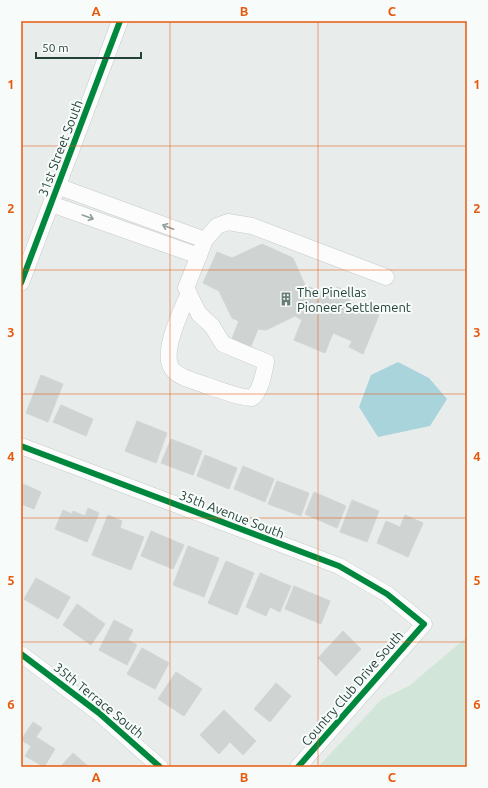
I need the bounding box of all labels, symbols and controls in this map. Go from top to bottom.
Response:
text: A [91,4,101,18]
text: B [240,4,249,18]
text: C [388,4,397,18]
scale bar [36,34,141,60]
text: 50 m [42,41,69,54]
text: 1 [7,77,15,91]
text: 1 [473,77,481,91]
street label: 31st Street South [35,98,85,198]
text: 2 [7,201,15,215]
text: 2 [473,201,481,215]
one-way arrow [81,213,93,221]
one-way arrow [163,222,175,230]
place label: The Pinellas Pioneer Settlement [297,285,411,314]
building icon: The Pinellas Pioneer Settlement [278,291,294,307]
text: 3 [7,325,15,339]
text: 3 [473,325,481,339]
text: 4 [7,449,15,463]
text: 4 [473,449,481,463]
street label: 35th Avenue South [178,488,286,540]
text: 5 [7,573,15,587]
text: 5 [473,573,481,587]
street label: Country Club Drive South [298,628,406,748]
street label: 35th Terrace South [51,660,147,740]
text: 6 [7,697,15,711]
text: 6 [473,697,481,711]
text: A [91,770,101,784]
text: B [240,770,249,784]
text: C [388,770,397,784]

